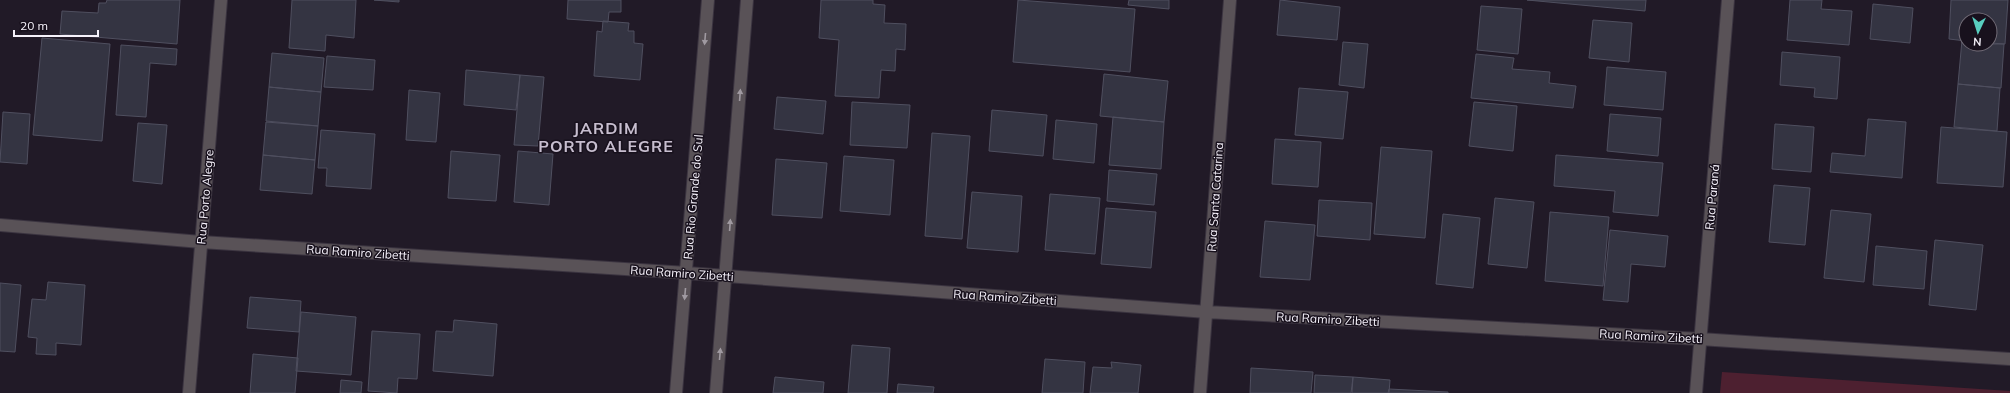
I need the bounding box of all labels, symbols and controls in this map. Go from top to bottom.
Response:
scale bar [14,12,98,38]
north arrow [1958,12,1998,52]
text: 20 m [20,18,48,33]
one-way arrow [702,33,709,45]
text: N [1973,35,1982,49]
one-way arrow [737,89,744,101]
district label: JARDIM PORTO ALEGRE [538,118,674,156]
street label: Rua Rio Grande do Sul [680,134,706,260]
street label: Rua Santa Catarina [1204,142,1226,252]
street label: Rua Porto Alegre [193,149,217,245]
street label: Rua Paraná [1702,163,1722,231]
one-way arrow [727,219,734,231]
street label: Rua Ramiro Zibetti [306,241,410,263]
street label: Rua Ramiro Zibetti [630,262,734,284]
street label: Rua Ramiro Zibetti [953,286,1057,308]
one-way arrow [681,288,688,300]
street label: Rua Ramiro Zibetti [1276,309,1380,329]
street label: Rua Ramiro Zibetti [1599,326,1703,346]
one-way arrow [716,348,723,360]

